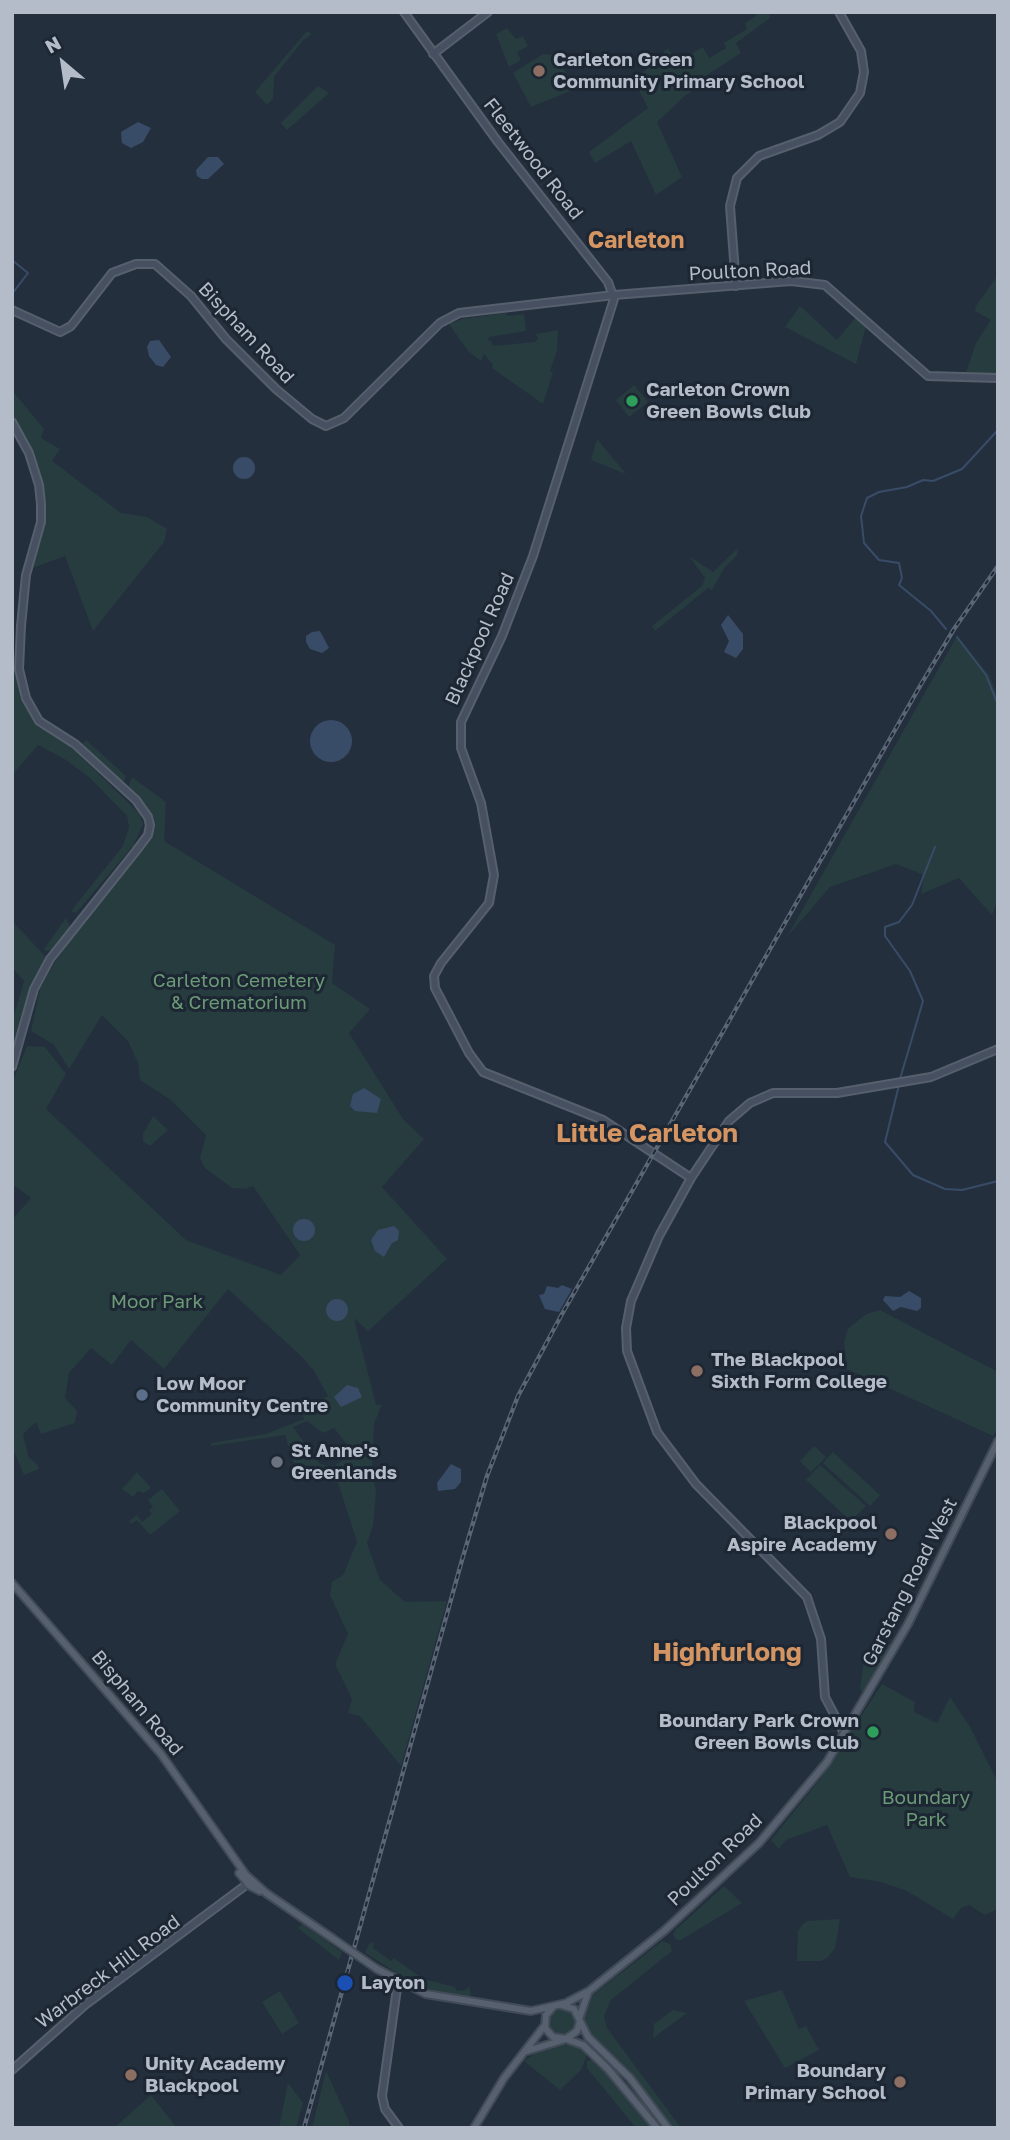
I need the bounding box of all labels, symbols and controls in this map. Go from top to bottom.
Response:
north arrow [28,28,98,98]
text: N [41,31,64,58]
place label: Carleton Green Community Primary School [553,49,804,93]
marker: Carleton Green Community Primary School [531,63,547,79]
street label: Fleetwood Road [478,94,588,224]
district label: Carleton [588,227,684,255]
street label: Poulton Road [688,256,812,286]
street label: Bispham Road [193,278,299,388]
place label: Carleton Crown Green Bowls Club [646,379,811,423]
marker: Carleton Crown Green Bowls Club [624,393,640,409]
street label: Blackpool Road [441,569,519,709]
park label: Carleton Cemetery & Crematorium [153,970,325,1014]
district label: Little Carleton [556,1118,738,1150]
park label: Moor Park [111,1291,203,1313]
place label: The Blackpool Sixth Form College [711,1349,887,1393]
marker: The Blackpool Sixth Form College [689,1363,705,1379]
place label: Low Moor Community Centre [156,1373,328,1417]
marker: Low Moor Community Centre [134,1387,150,1403]
place label: St Anne's Greenlands [291,1440,397,1484]
marker: St Anne's Greenlands [269,1454,285,1470]
street label: Garstang Road West [858,1494,962,1670]
place label: Blackpool Aspire Academy [727,1512,877,1556]
marker: Blackpool Aspire Academy [883,1526,899,1542]
district label: Highfurlong [652,1637,802,1669]
street label: Bispham Road [86,1646,188,1760]
place label: Boundary Park Crown Green Bowls Club [659,1710,859,1754]
marker: Boundary Park Crown Green Bowls Club [865,1724,881,1740]
park label: Boundary Park [882,1787,970,1831]
street label: Poulton Road [663,1809,767,1911]
street label: Warbreck Hill Road [32,1910,184,2034]
place label: Layton [361,1972,425,1994]
marker: Layton [335,1973,355,1993]
place label: Unity Academy Blackpool [145,2053,285,2097]
place label: Boundary Primary School [745,2060,886,2104]
marker: Unity Academy Blackpool [123,2067,139,2083]
marker: Boundary Primary School [892,2074,908,2090]

